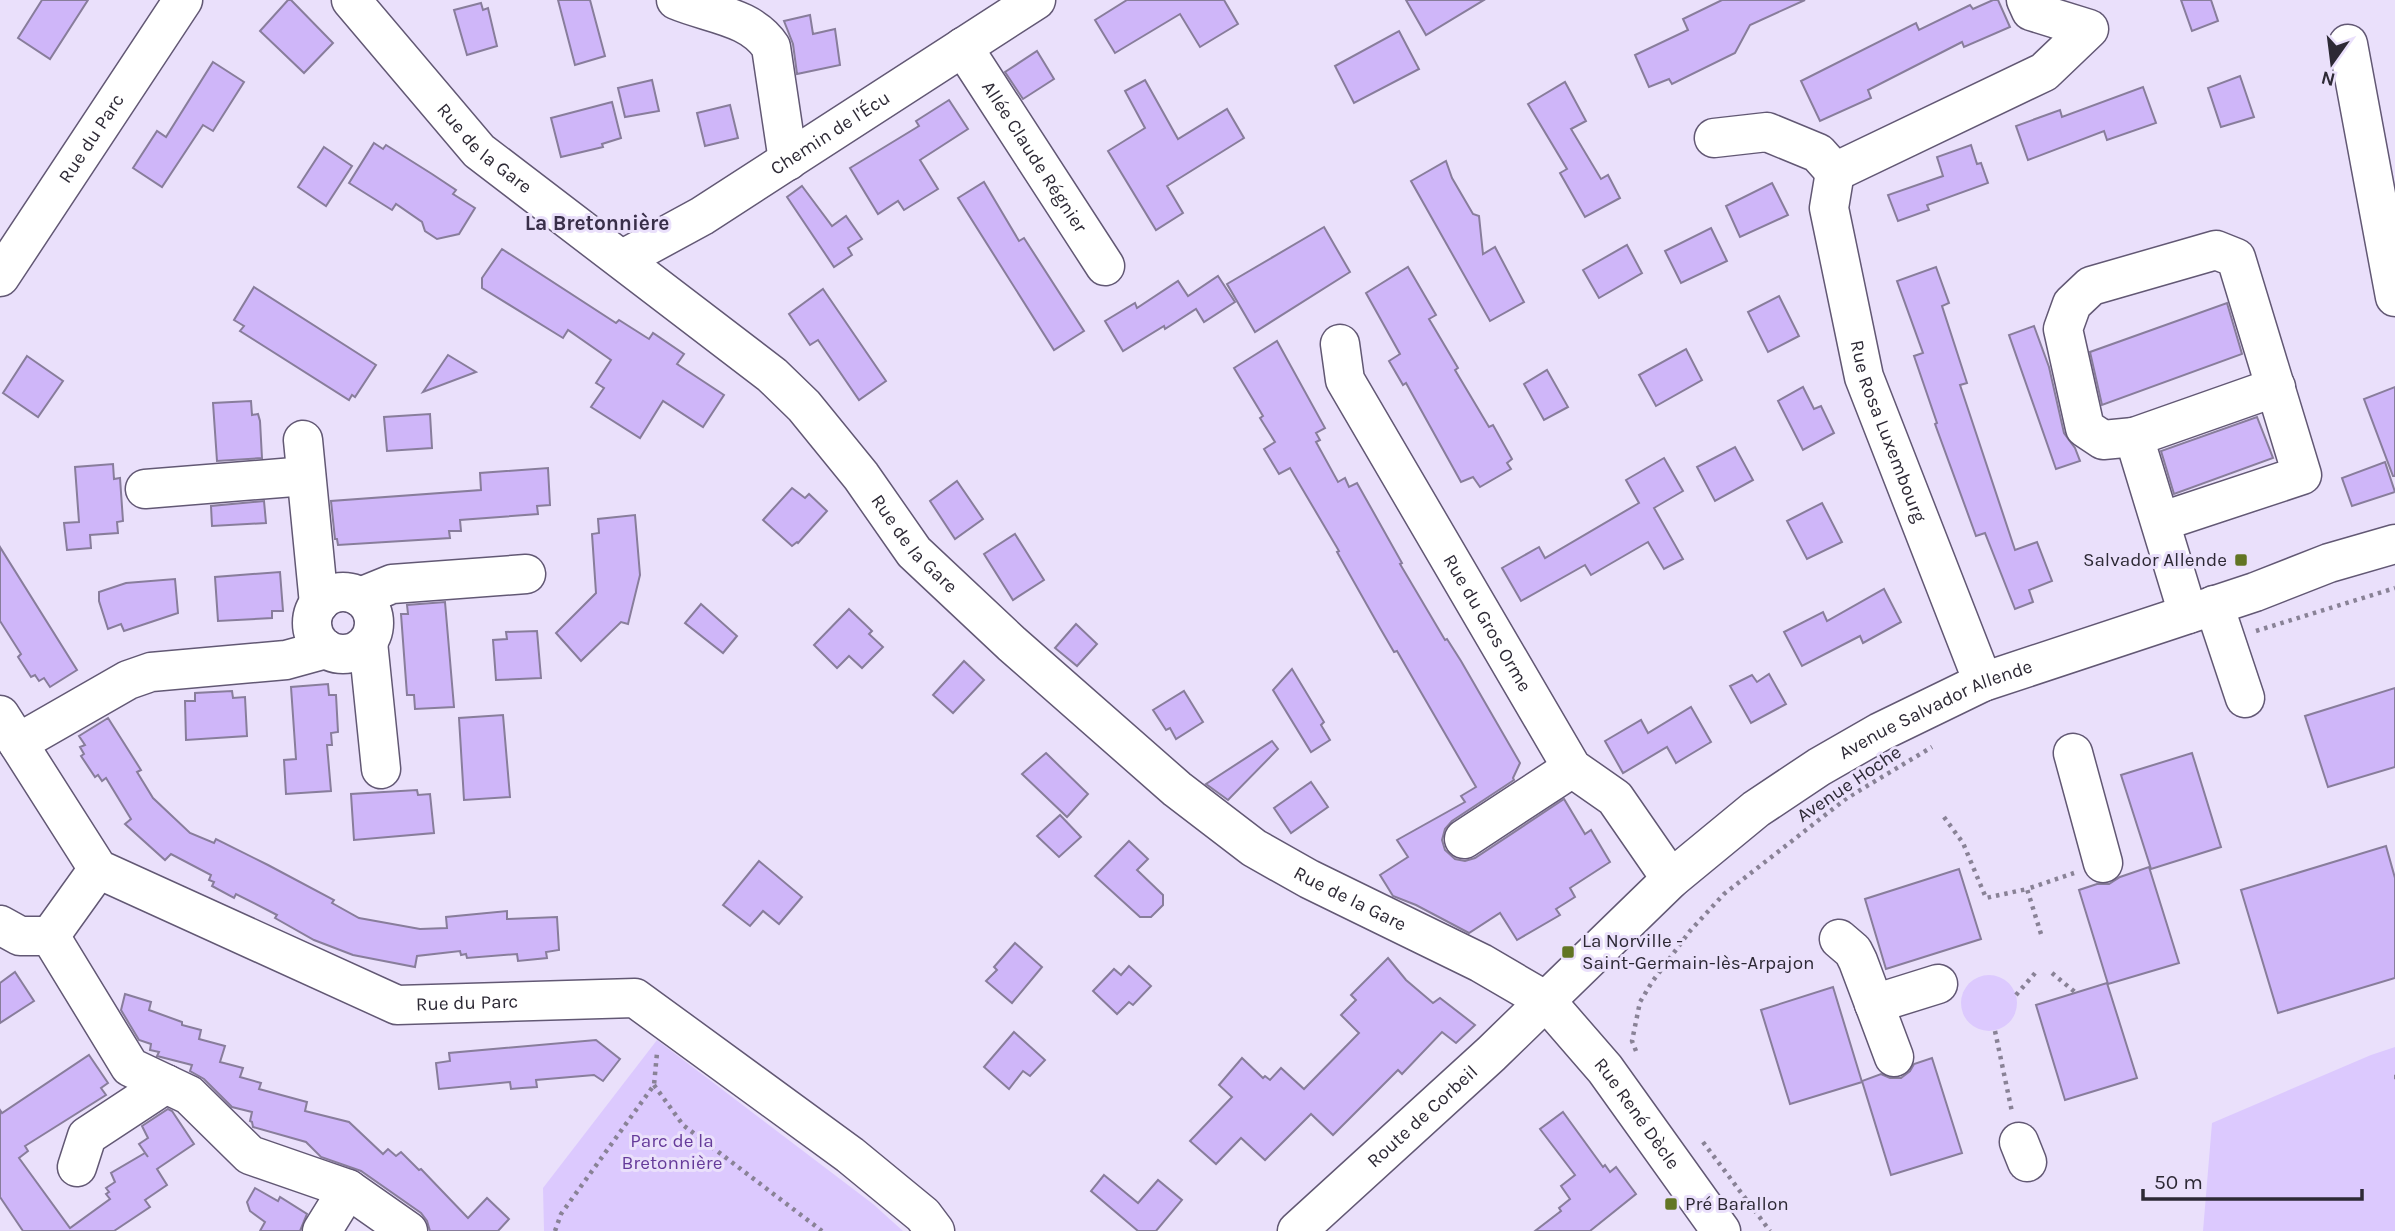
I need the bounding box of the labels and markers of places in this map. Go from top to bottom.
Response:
place label: Salvador Allende [2083,549,2227,571]
marker: Salvador Allende [2233,552,2249,568]
place label: La Norville - Saint-Germain-lès-Arpajon [1582,930,1815,974]
marker: La Norville - Saint-Germain-lès-Arpajon [1560,944,1576,960]
place label: Pré Barallon [1685,1193,1789,1215]
marker: Pré Barallon [1663,1196,1679,1212]

